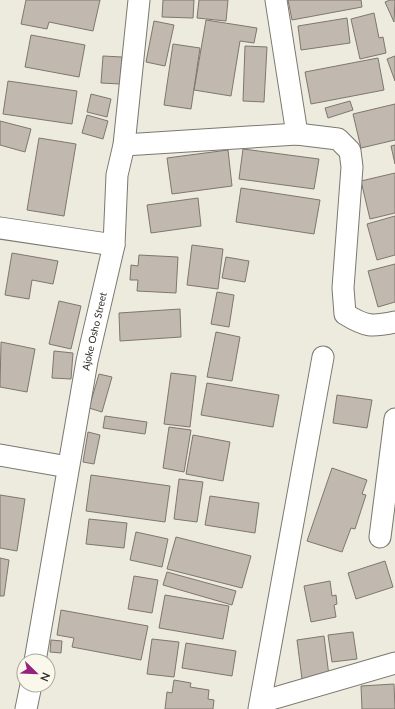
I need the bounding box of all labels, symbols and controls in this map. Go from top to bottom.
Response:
street label: Ajoke Osho Street [79,291,109,371]
north arrow [16,653,56,693]
text: N [38,671,53,684]

